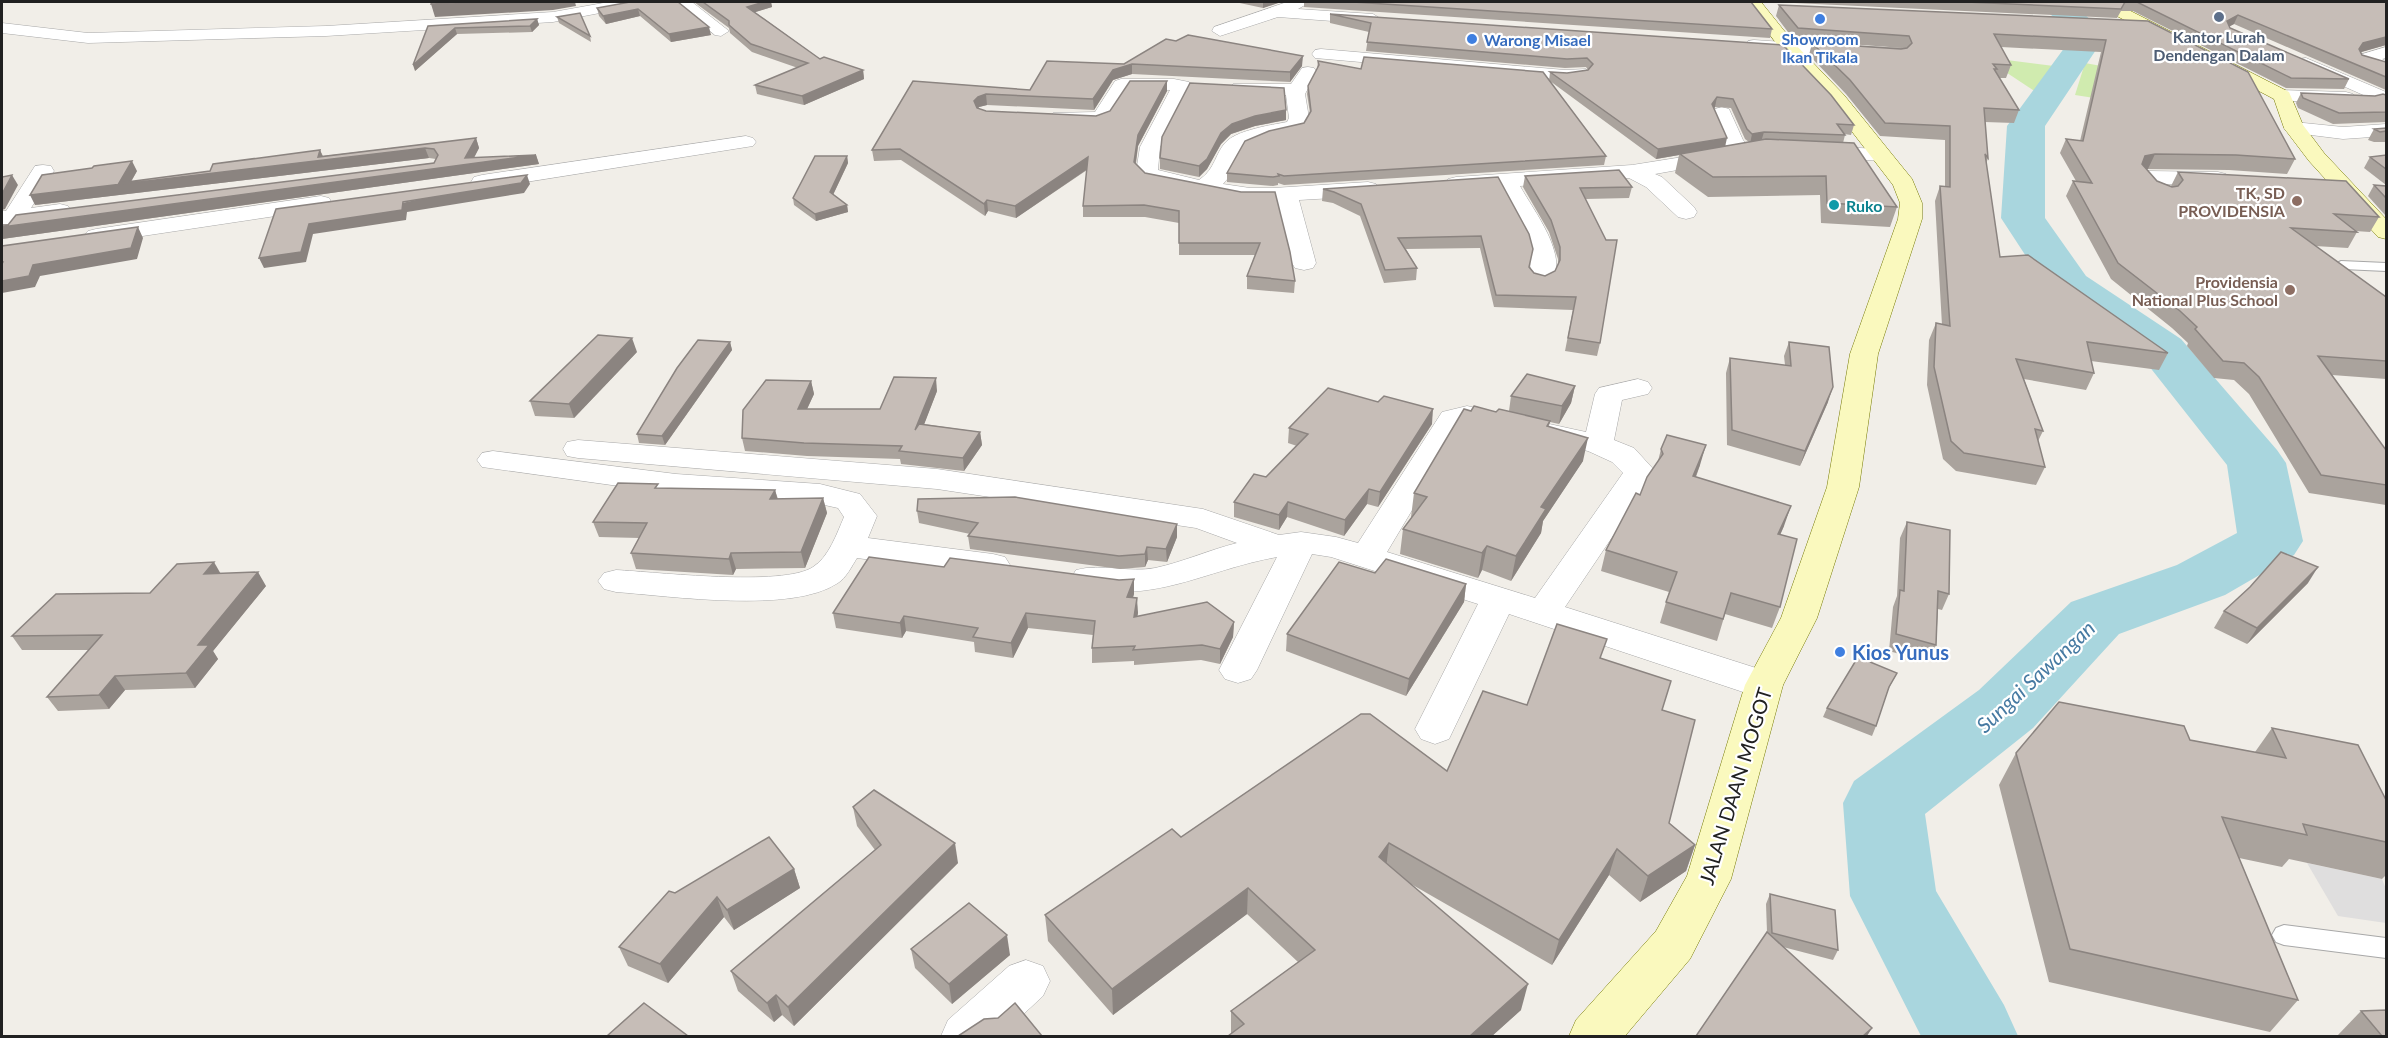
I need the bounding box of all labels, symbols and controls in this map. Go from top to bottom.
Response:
marker: Kantor Lurah Dendengan Dalam [2212,10,2226,24]
marker: Showroom Ikan Tikala [1813,12,1827,26]
place label: Kantor Lurah Dendengan Dalam [2153,27,2285,64]
place label: Showroom Ikan Tikala [1781,29,1859,66]
place label: Warong Misael [1484,30,1591,49]
marker: Warong Misael [1465,32,1479,46]
place label: TK, SD PROVIDENSIA [2178,183,2286,220]
marker: TK, SD PROVIDENSIA [2290,194,2304,208]
place label: Ruko [1846,196,1882,215]
marker: Ruko [1827,198,1841,212]
place label: Providensia National Plus School [2132,272,2278,309]
marker: Providensia National Plus School [2283,283,2297,297]
water label: Sungai Sawangan [1971,615,2099,737]
place label: Kios Yunus [1852,640,1949,664]
marker: Kios Yunus [1833,645,1847,659]
street label: JALAN DAAN MOGOT [1694,684,1776,887]

